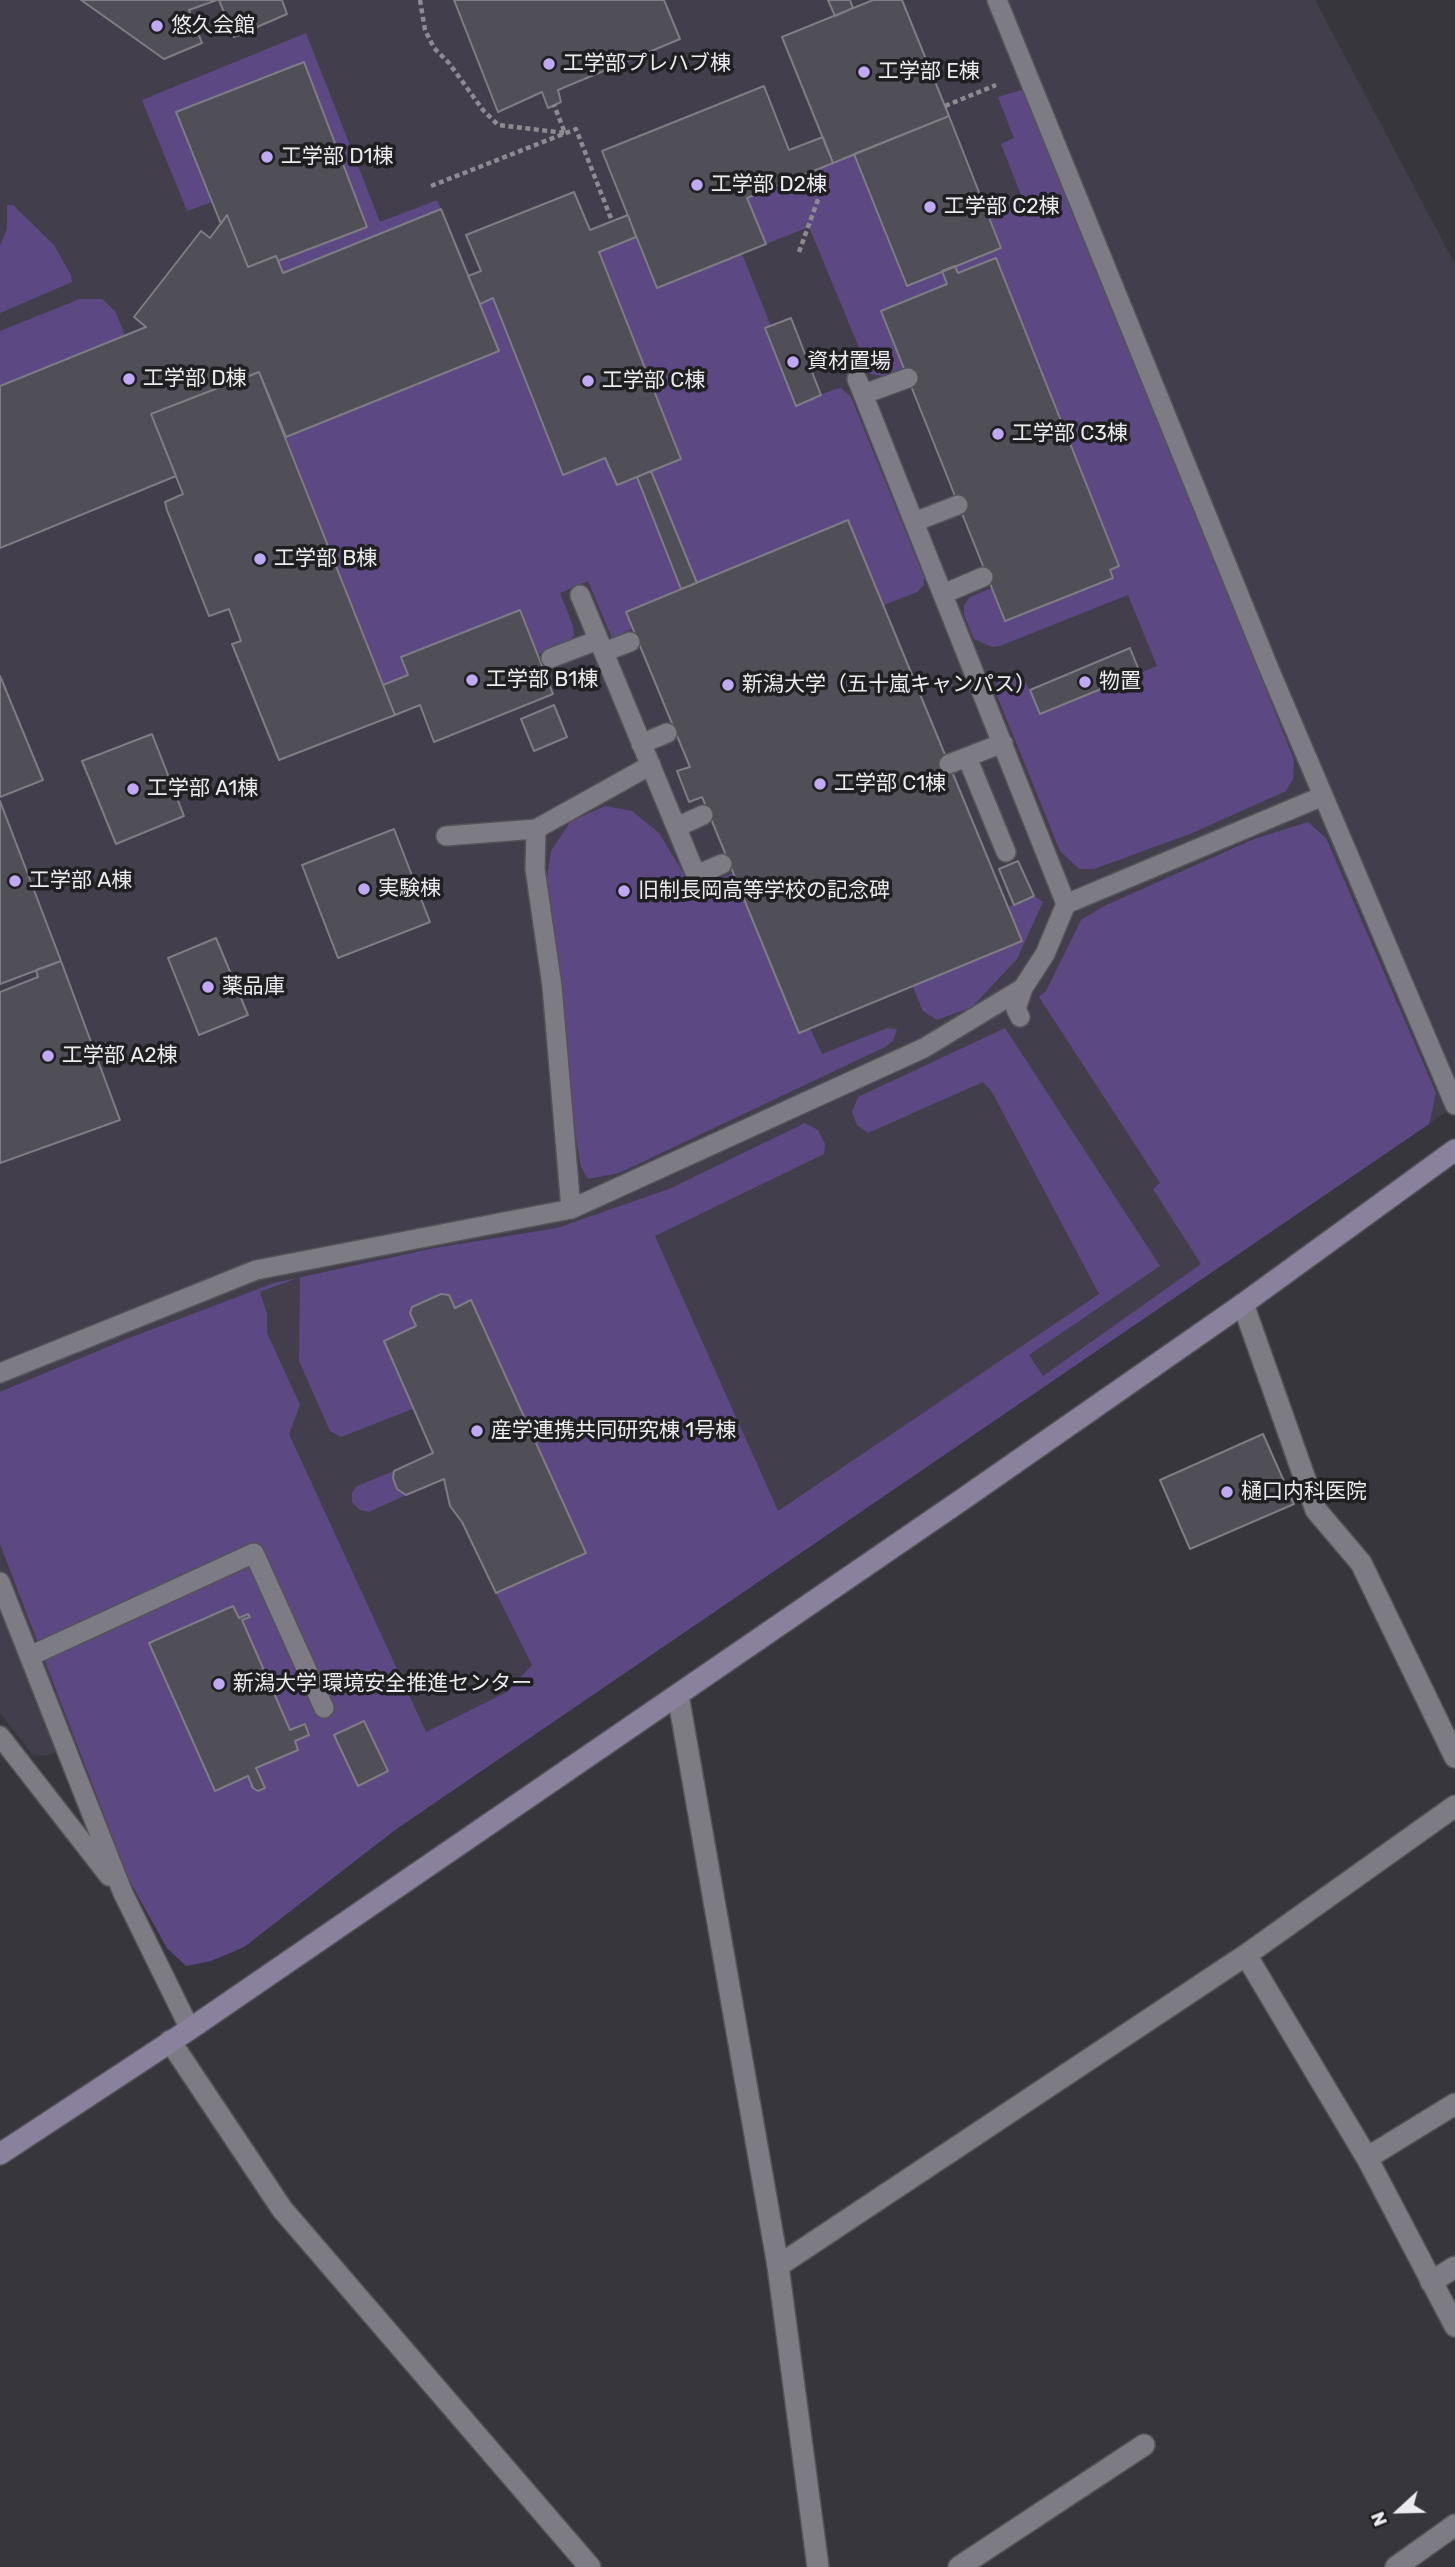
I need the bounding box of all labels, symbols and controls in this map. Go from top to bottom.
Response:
place label: 悠久会館 [171,13,255,39]
marker: 悠久会館 [149,18,165,34]
place label: 工学部プレハブ棟 [563,51,731,77]
marker: 工学部プレハブ棟 [541,56,557,72]
place label: 工学部 E棟 [878,59,980,85]
marker: 工学部 E棟 [856,64,872,80]
place label: 工学部 D1棟 [281,144,394,170]
marker: 工学部 D1棟 [259,149,275,165]
place label: 工学部 D2棟 [711,172,827,198]
marker: 工学部 D2棟 [689,177,705,193]
place label: 工学部 C2棟 [944,194,1059,220]
marker: 工学部 C2棟 [922,199,938,215]
place label: 資材置場 [807,349,891,375]
marker: 資材置場 [785,354,801,370]
place label: 工学部 D棟 [143,366,247,392]
place label: 工学部 C棟 [602,368,705,394]
marker: 工学部 D棟 [121,371,137,387]
marker: 工学部 C棟 [580,373,596,389]
place label: 工学部 C3棟 [1012,421,1128,447]
marker: 工学部 C3棟 [990,426,1006,442]
place label: 工学部 B棟 [274,546,377,572]
marker: 工学部 B棟 [252,551,268,567]
place label: 工学部 B1棟 [486,667,598,693]
place label: 物置 [1099,669,1141,695]
marker: 工学部 B1棟 [464,672,480,688]
place label: 新潟大学（五十嵐キャンパス） [742,672,1036,698]
marker: 物置 [1077,674,1093,690]
marker: 新潟大学（五十嵐キャンパス） [720,677,736,693]
place label: 工学部 C1棟 [834,771,946,797]
place label: 工学部 A1棟 [147,776,258,802]
marker: 工学部 C1棟 [812,776,828,792]
marker: 工学部 A1棟 [125,781,141,797]
place label: 工学部 A棟 [29,868,132,894]
marker: 工学部 A棟 [7,873,23,889]
place label: 実験棟 [378,876,441,902]
place label: 旧制長岡高等学校の記念碑 [638,878,890,904]
marker: 実験棟 [356,881,372,897]
marker: 旧制長岡高等学校の記念碑 [616,883,632,899]
place label: 薬品庫 [222,974,285,1000]
marker: 薬品庫 [200,979,216,995]
place label: 工学部 A2棟 [62,1043,178,1069]
marker: 工学部 A2棟 [40,1048,56,1064]
place label: 産学連携共同研究棟 1号棟 [491,1418,736,1444]
marker: 産学連携共同研究棟 1号棟 [469,1423,485,1439]
place label: 樋口内科医院 [1241,1479,1367,1505]
marker: 樋口内科医院 [1219,1484,1235,1500]
place label: 新潟大学 環境安全推進センター [233,1671,532,1697]
marker: 新潟大学 環境安全推進センター [211,1676,227,1692]
north arrow [1364,2476,1434,2546]
text: N [1366,2508,1392,2530]

